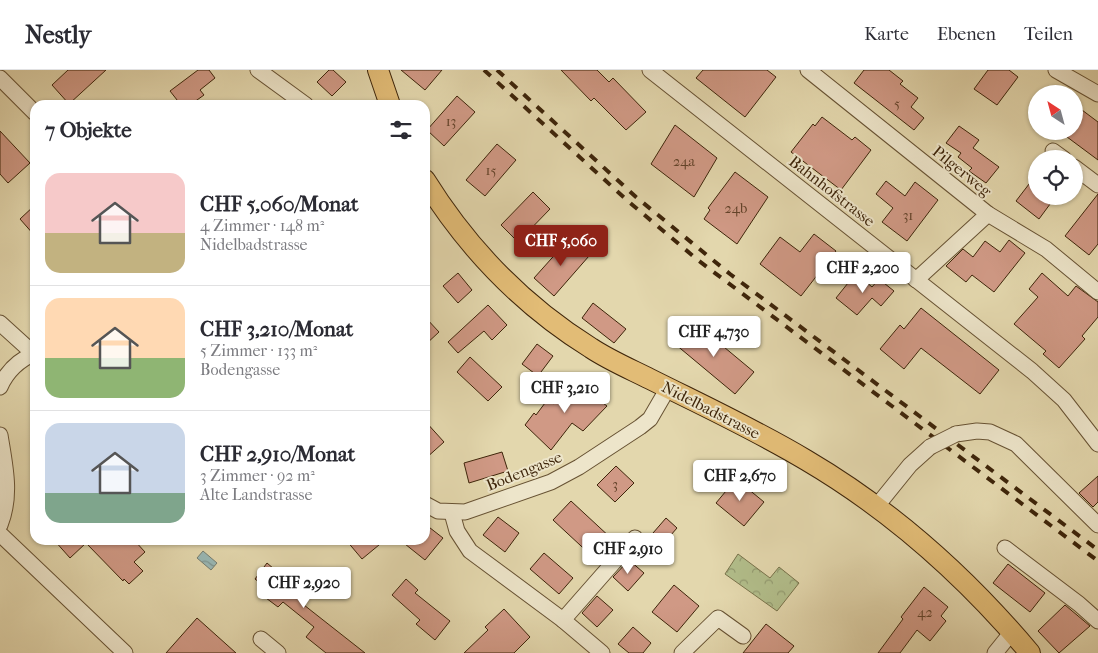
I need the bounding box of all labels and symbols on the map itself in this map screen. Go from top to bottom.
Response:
north arrow [1028,85,1082,140]
house number: 5 [894,95,900,112]
house number: 13 [446,113,456,130]
street label: Pilgerweg [929,142,996,201]
street label: Bahnhofstrasse [785,152,879,230]
house number: 24a [673,153,695,170]
house number: 15 [486,162,497,179]
house number: 24b [725,200,747,217]
house number: 31 [903,207,913,224]
pin: CHF 5,060 [504,224,618,267]
pin: CHF 2,200 [806,252,920,294]
pin: CHF 4,730 [657,316,771,358]
pin: CHF 3,210 [508,372,622,414]
street label: Nidelbadstrasse [659,377,763,443]
street label: Bodengasse [483,447,565,495]
pin: CHF 2,670 [683,460,797,502]
house number: 3 [612,476,618,493]
pin: CHF 2,910 [571,532,685,575]
pin: CHF 2,920 [247,566,361,609]
house number: 42 [917,604,933,621]

